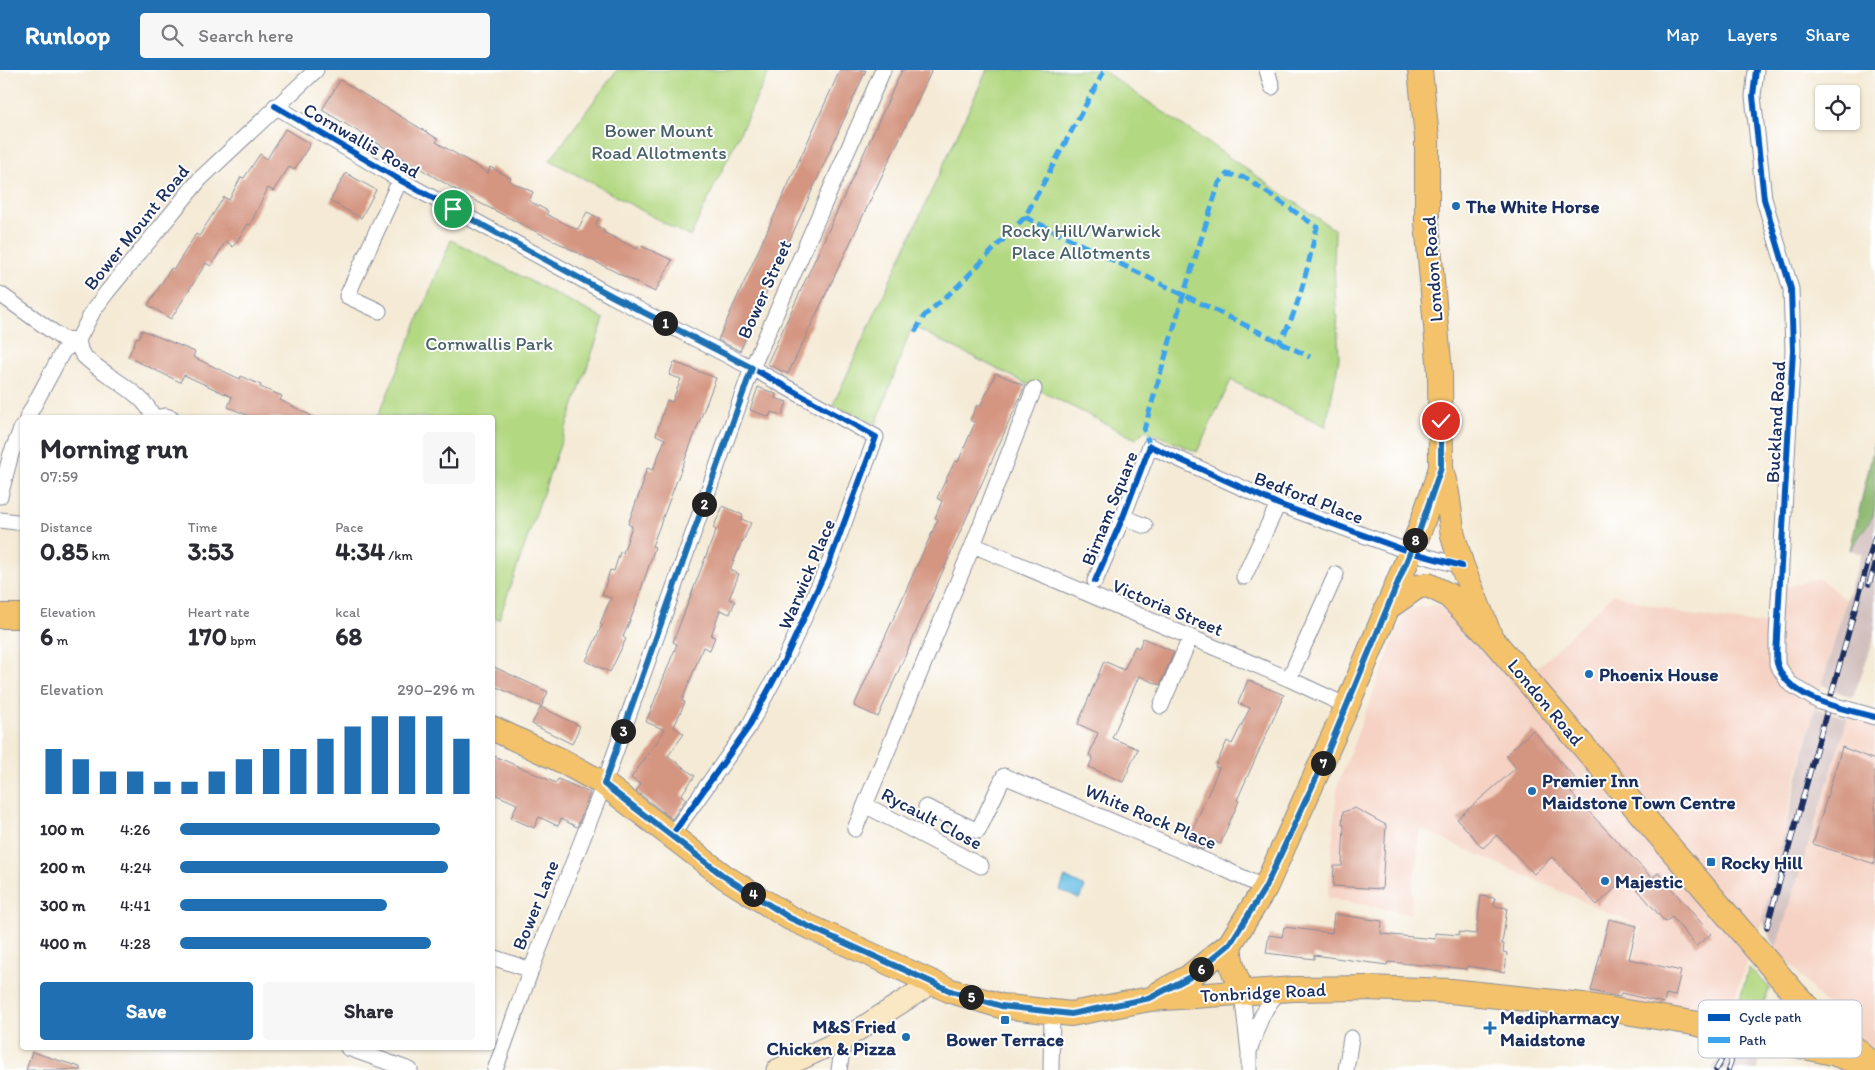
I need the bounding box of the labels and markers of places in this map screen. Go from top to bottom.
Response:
pin [432,188,474,230]
place label: The White Horse [1465,195,1600,218]
marker: The White Horse [1450,200,1462,212]
pin: 1 [652,310,678,336]
pin [1420,400,1462,442]
pin: 2 [692,492,716,516]
pin: 8 [1402,528,1428,552]
place label: Phoenix House [1599,663,1718,686]
marker: Phoenix House [1583,668,1595,680]
pin: 3 [610,718,636,744]
pin: 7 [1310,750,1336,776]
place label: Premier Inn Maidstone Town Centre [1542,769,1736,814]
marker: Premier Inn Maidstone Town Centre [1526,785,1538,797]
place label: Rocky Hill [1721,851,1803,874]
marker: Rocky Hill [1705,856,1717,868]
place label: Majestic [1615,870,1683,893]
marker: Majestic [1599,875,1611,887]
pin: 4 [740,882,766,906]
pin: 6 [1188,956,1214,982]
pin: 5 [958,984,984,1010]
place label: Medipharmacy Maidstone [1500,1006,1619,1051]
marker: Bower Terrace [999,1014,1011,1026]
place label: M&S Fried Chicken & Pizza [767,1015,897,1060]
marker: Medipharmacy Maidstone [1484,1022,1496,1034]
place label: Bower Terrace [946,1028,1064,1051]
marker: M&S Fried Chicken & Pizza [900,1031,912,1043]

